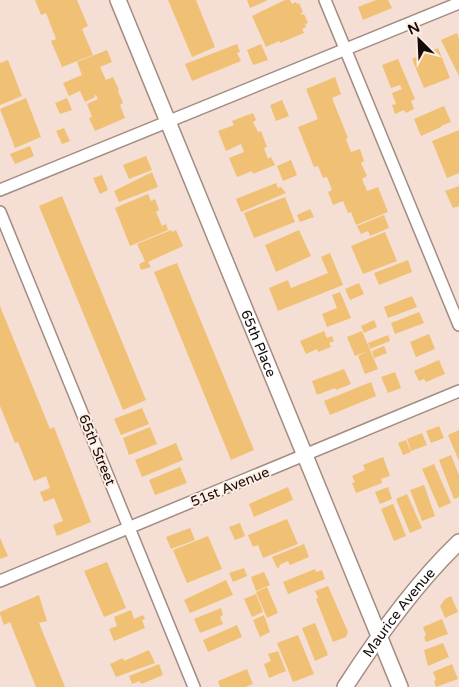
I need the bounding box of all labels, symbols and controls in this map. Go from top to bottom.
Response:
north arrow [394,15,444,65]
text: N [405,19,423,39]
street label: 65th Place [238,307,280,379]
street label: 65th Street [75,412,119,489]
street label: 51st Avenue [188,463,272,510]
street label: Maurice Avenue [359,564,438,660]

